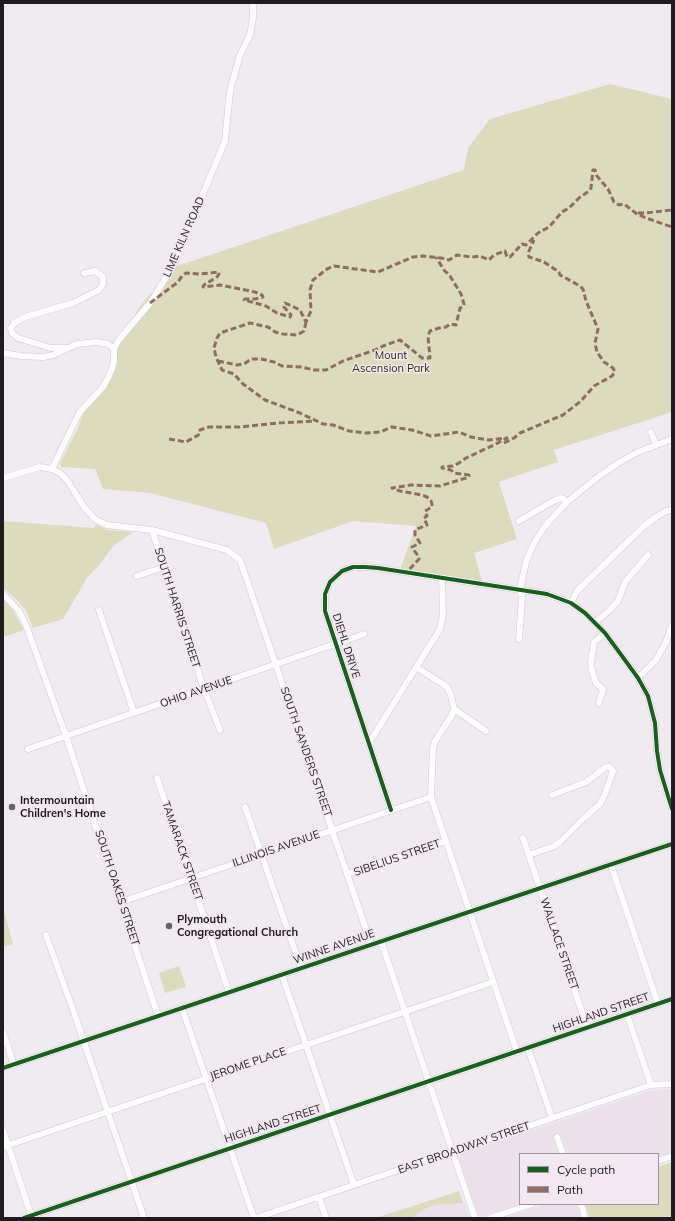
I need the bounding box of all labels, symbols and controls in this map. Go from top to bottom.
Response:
street label: LIME KILN ROAD [160,195,208,279]
park label: Mount Ascension Park [352,349,430,375]
street label: SOUTH HARRIS STREET [151,546,203,670]
street label: DIEHL DRIVE [329,612,363,680]
street label: OHIO AVENUE [158,673,234,711]
street label: SOUTH SANDERS STREET [277,685,335,819]
place label: Intermountain Children's Home [20,794,106,820]
street label: TAMARACK STREET [159,799,205,903]
marker: Intermountain Children's Home [7,802,17,812]
street label: SOUTH OAKES STREET [92,828,142,948]
street label: ILLINOIS AVENUE [231,828,321,870]
street label: SIBELIUS STREET [352,837,442,879]
street label: WALLACE STREET [537,896,581,992]
place label: Plymouth Congregational Church [177,913,298,939]
marker: Plymouth Congregational Church [164,921,174,931]
street label: WINNE AVENUE [292,927,376,967]
street label: HIGHLAND STREET [551,990,651,1036]
street label: JEROME PLACE [208,1045,288,1083]
street label: HIGHLAND STREET [223,1102,323,1146]
street label: EAST BROADWAY STREET [396,1119,532,1177]
legend [519,1153,659,1205]
text: Cycle path [557,1162,615,1177]
text: Path [557,1182,583,1197]

